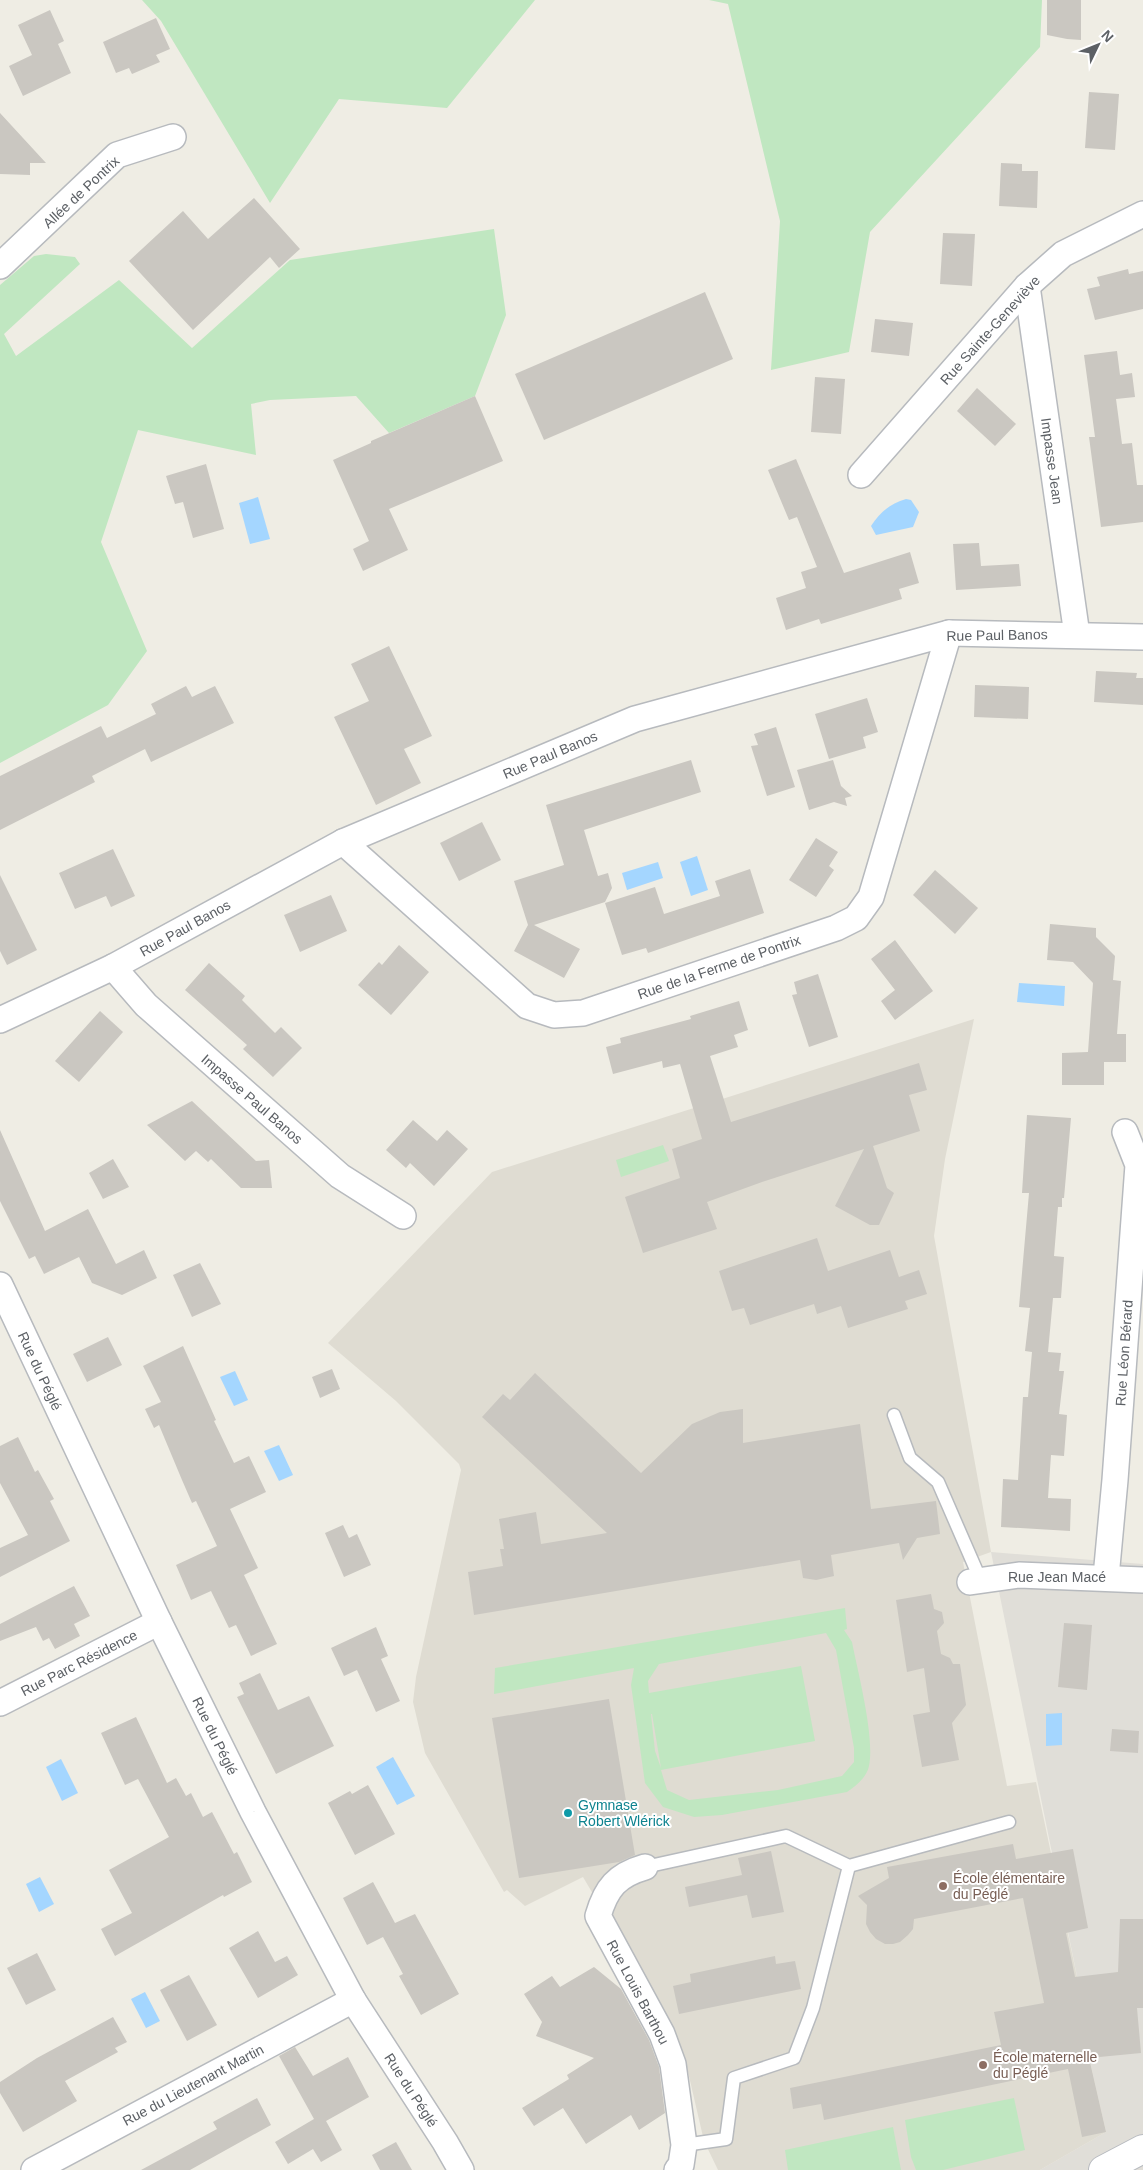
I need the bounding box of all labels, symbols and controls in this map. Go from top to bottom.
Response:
north arrow [1073,20,1123,70]
text: N [1098,27,1117,45]
street label: Allée de Pontrix [40,153,122,231]
street label: Rue Sainte-Geneviève [937,272,1043,388]
street label: Impasse Jean [1038,417,1066,505]
street label: Rue Paul Banos [946,626,1048,644]
street label: Rue Paul Banos [500,728,600,782]
street label: Rue Paul Banos [137,896,233,960]
street label: Rue de la Ferme de Pontrix [635,932,803,1002]
street label: Impasse Paul Banos [198,1051,306,1147]
street label: Rue Léon Bérard [1112,1299,1136,1407]
street label: Rue du Péglé [15,1329,65,1413]
street label: Rue Jean Macé [1008,1569,1106,1585]
street label: Rue Parc Résidence [18,1627,140,1699]
street label: Rue du Péglé [189,1694,241,1778]
place label: Gymnase Robert Wlérick [578,1797,671,1829]
marker: Gymnase Robert Wlérick [562,1807,574,1819]
place label: École élémentaire du Péglé [953,1870,1065,1902]
marker: École élémentaire du Péglé [937,1880,949,1892]
street label: Rue Louis Barthou [604,1937,672,2047]
street label: Rue du Lieutenant Martin [120,2041,266,2129]
place label: École maternelle du Péglé [993,2049,1097,2081]
street label: Rue du Péglé [381,2050,441,2130]
marker: École maternelle du Péglé [977,2059,989,2071]

